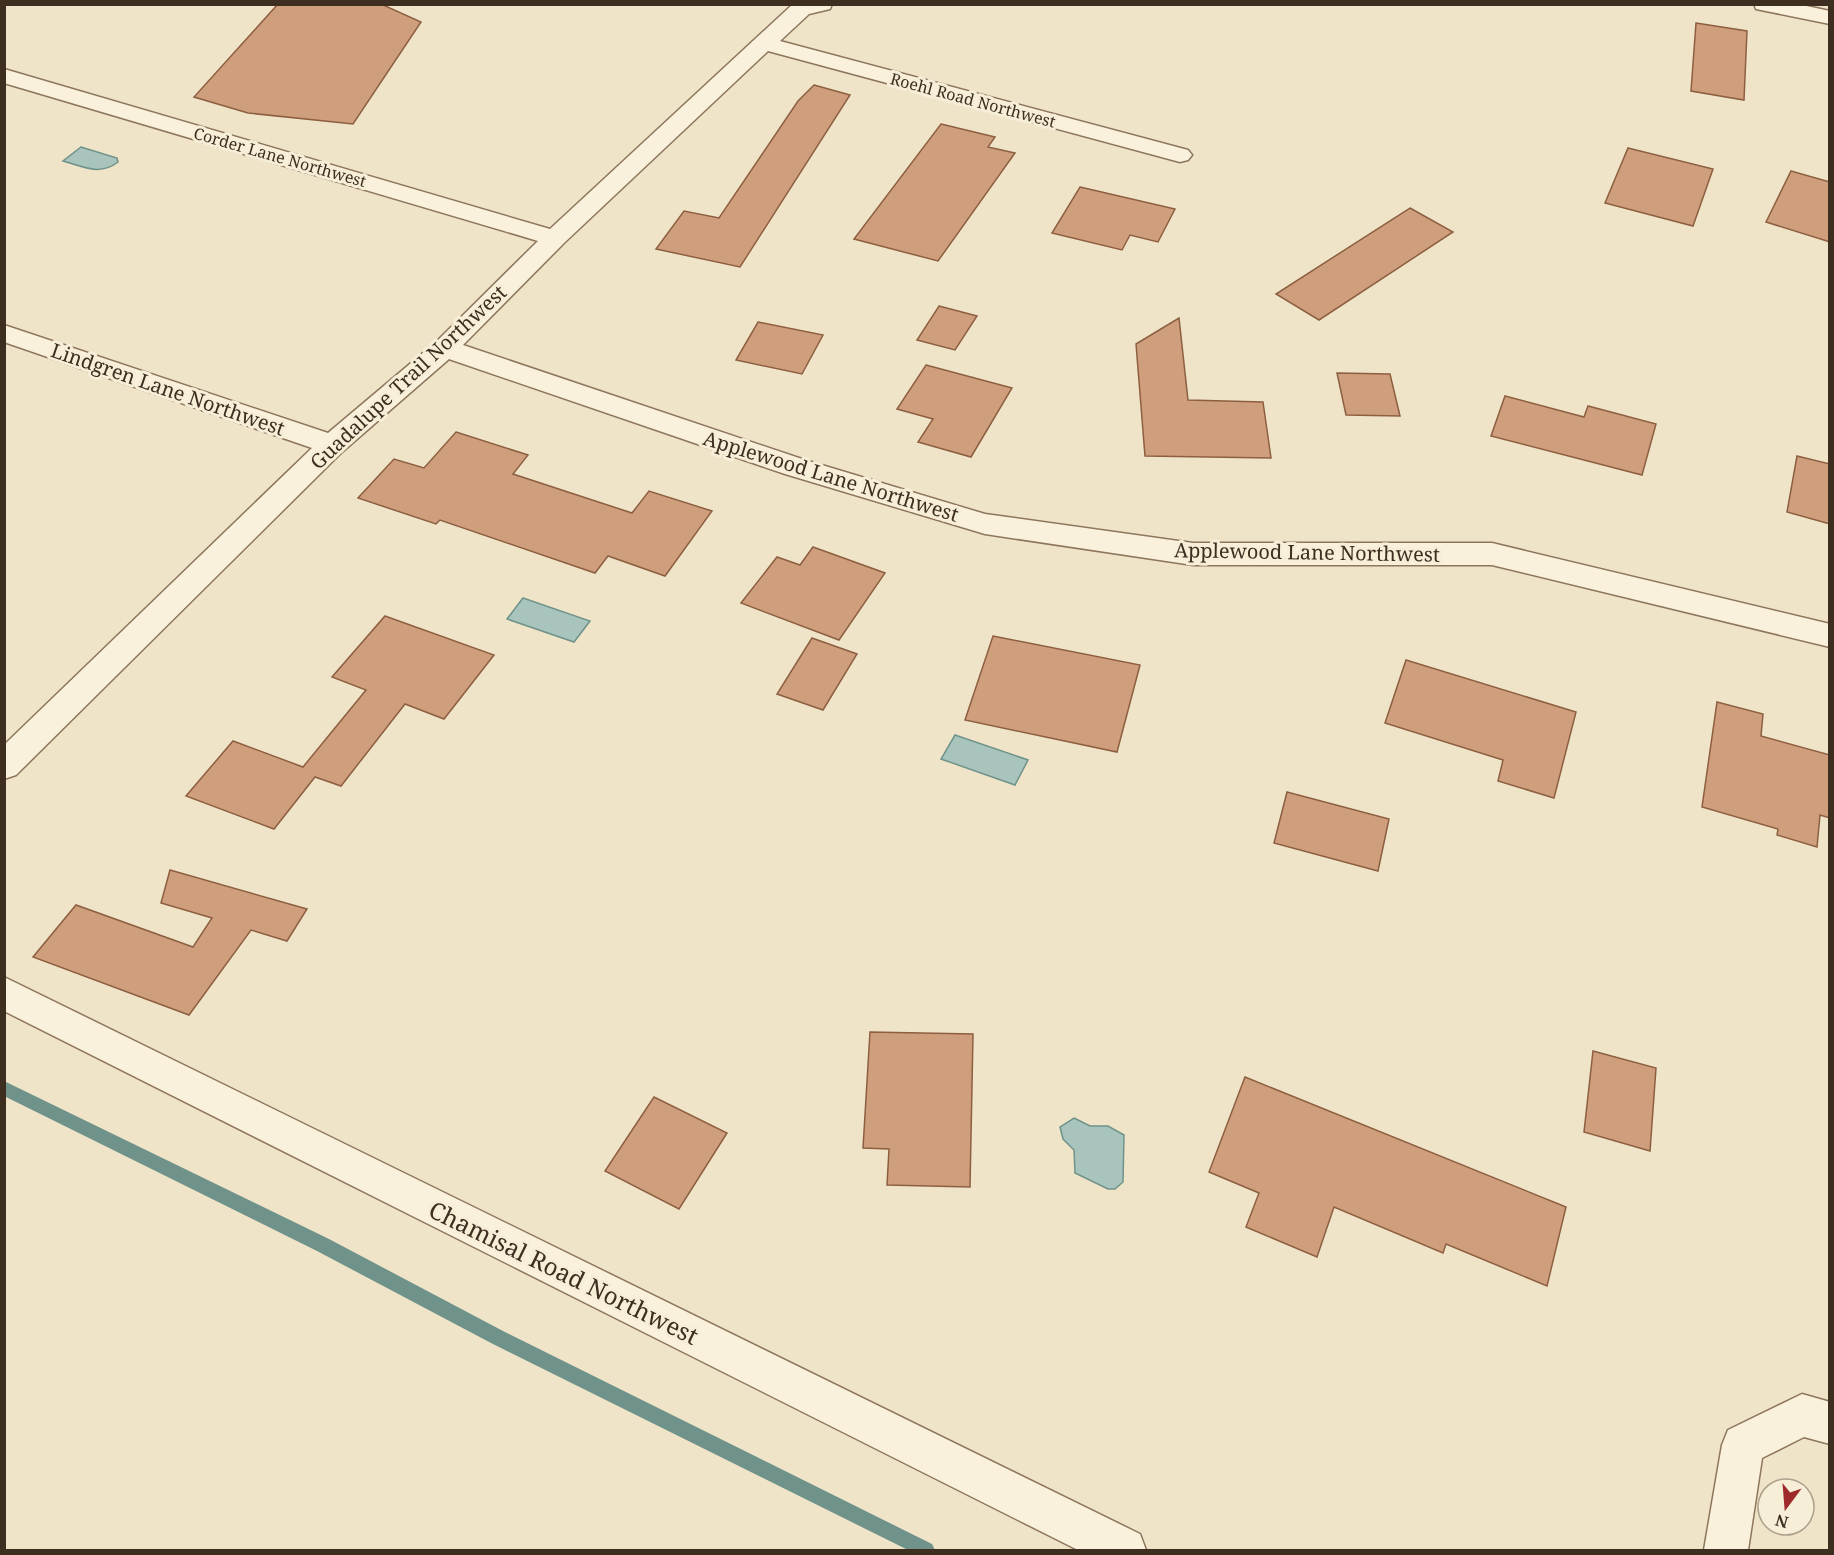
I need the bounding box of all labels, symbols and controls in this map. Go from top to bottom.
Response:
street label: Roehl Road Northwest [888,67,1058,133]
street label: Corder Lane Northwest [191,122,369,192]
street label: Guadalupe Trail Northwest [304,279,512,475]
street label: Lindgren Lane Northwest [48,336,288,442]
street label: Applewood Lane Northwest [700,424,962,528]
street label: Applewood Lane Northwest [1174,536,1440,568]
street label: Chamisal Road Northwest [424,1192,704,1352]
north arrow [1756,1477,1816,1537]
text: N [1772,1509,1791,1534]

